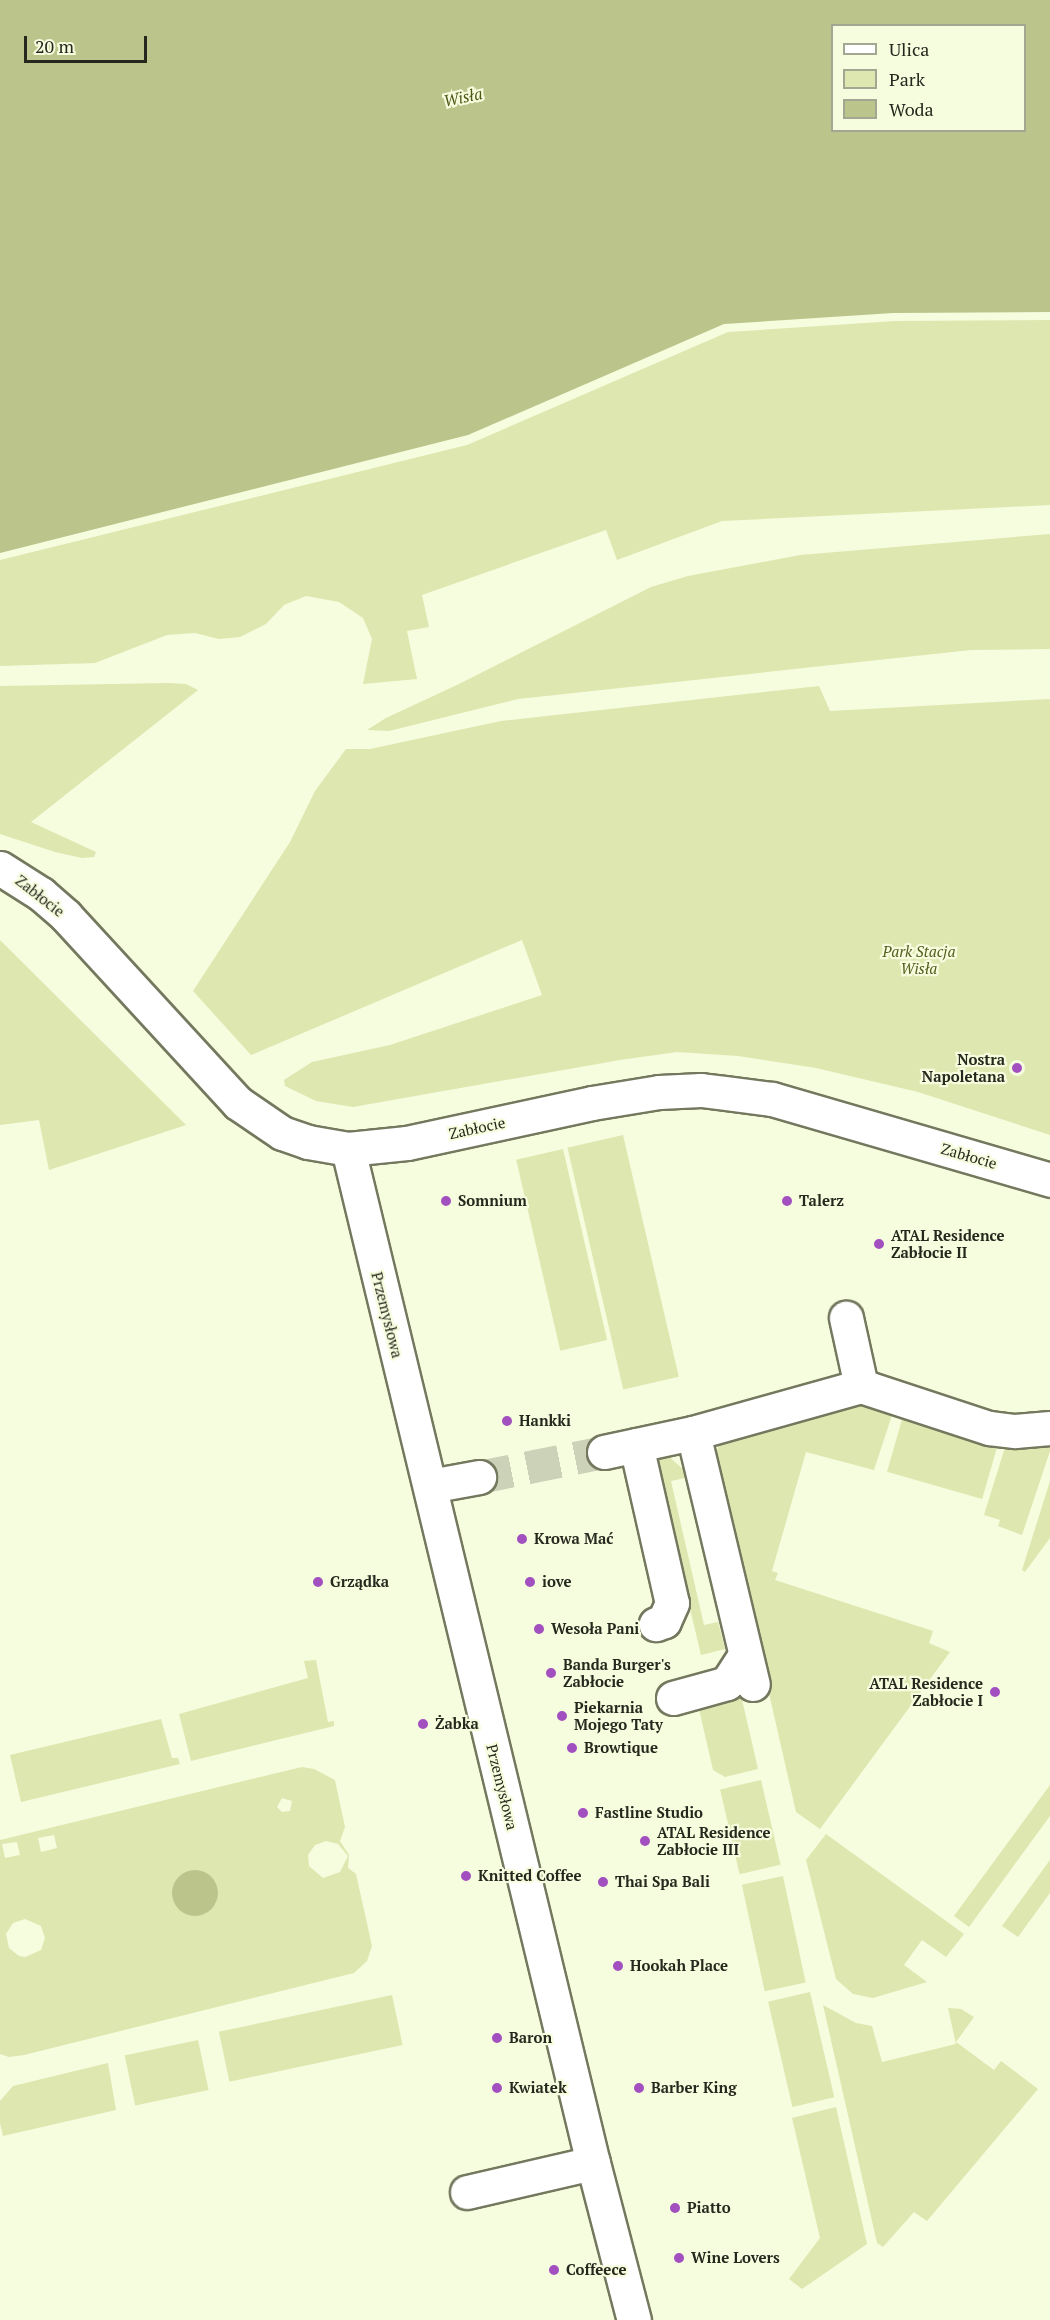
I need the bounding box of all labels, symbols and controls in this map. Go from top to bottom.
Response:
scale bar [27,24,150,62]
legend [831,24,1026,132]
text: 20 m [35,34,74,58]
text: Ulica [889,37,929,61]
text: Park [889,67,925,91]
water label: Wisła [442,84,484,110]
text: Woda [889,97,934,121]
street label: Zabłocie [12,871,68,921]
park label: Park Stacja Wisła [883,942,955,977]
place label: Nostra Napoletana [922,1050,1005,1085]
marker: Nostra Napoletana [1010,1061,1024,1075]
street label: Zabłocie [447,1113,507,1143]
street label: Zabłocie [939,1139,999,1173]
place label: Somnium [458,1192,527,1210]
place label: Talerz [799,1192,844,1210]
marker: Somnium [439,1194,453,1208]
marker: Talerz [780,1194,794,1208]
place label: ATAL Residence Zabłocie II [891,1226,1005,1261]
marker: ATAL Residence Zabłocie II [872,1237,886,1251]
street label: Przemysłowa [368,1270,406,1360]
place label: Hankki [519,1412,571,1430]
marker: Hankki [500,1414,514,1428]
place label: Krowa Mać [534,1530,614,1548]
marker: Krowa Mać [515,1532,529,1546]
place label: Grządka [330,1573,389,1591]
place label: iove [542,1573,572,1591]
marker: Grządka [311,1575,325,1589]
marker: iove [523,1575,537,1589]
place label: Wesoła Pani [551,1620,639,1638]
marker: Wesoła Pani [532,1622,546,1636]
place label: Banda Burger's Zabłocie [563,1655,671,1690]
marker: Banda Burger's Zabłocie [544,1666,558,1680]
place label: ATAL Residence Zabłocie I [869,1674,983,1709]
marker: ATAL Residence Zabłocie I [988,1685,1002,1699]
place label: Piekarnia Mojego Taty [574,1698,663,1733]
marker: Piekarnia Mojego Taty [555,1709,569,1723]
place label: Żabka [435,1715,479,1733]
marker: Żabka [416,1717,430,1731]
place label: Browtique [584,1739,658,1757]
marker: Browtique [565,1741,579,1755]
street label: Przemysłowa [483,1742,521,1832]
place label: Fastline Studio [595,1804,703,1822]
marker: Fastline Studio [576,1806,590,1820]
place label: ATAL Residence Zabłocie III [657,1823,771,1858]
marker: ATAL Residence Zabłocie III [638,1834,652,1848]
place label: Knitted Coffee [478,1867,582,1885]
marker: Knitted Coffee [459,1869,473,1883]
place label: Thai Spa Bali [615,1873,710,1891]
marker: Thai Spa Bali [596,1875,610,1889]
place label: Hookah Place [630,1957,728,1975]
marker: Hookah Place [611,1959,625,1973]
place label: Baron [509,2029,552,2047]
marker: Baron [490,2031,504,2045]
place label: Kwiatek [509,2079,567,2097]
place label: Barber King [651,2079,737,2097]
marker: Kwiatek [490,2081,504,2095]
marker: Barber King [632,2081,646,2095]
place label: Piatto [687,2199,731,2217]
marker: Piatto [668,2201,682,2215]
place label: Wine Lovers [691,2249,780,2267]
marker: Wine Lovers [672,2251,686,2265]
place label: Coffeece [566,2261,627,2279]
marker: Coffeece [547,2263,561,2277]

